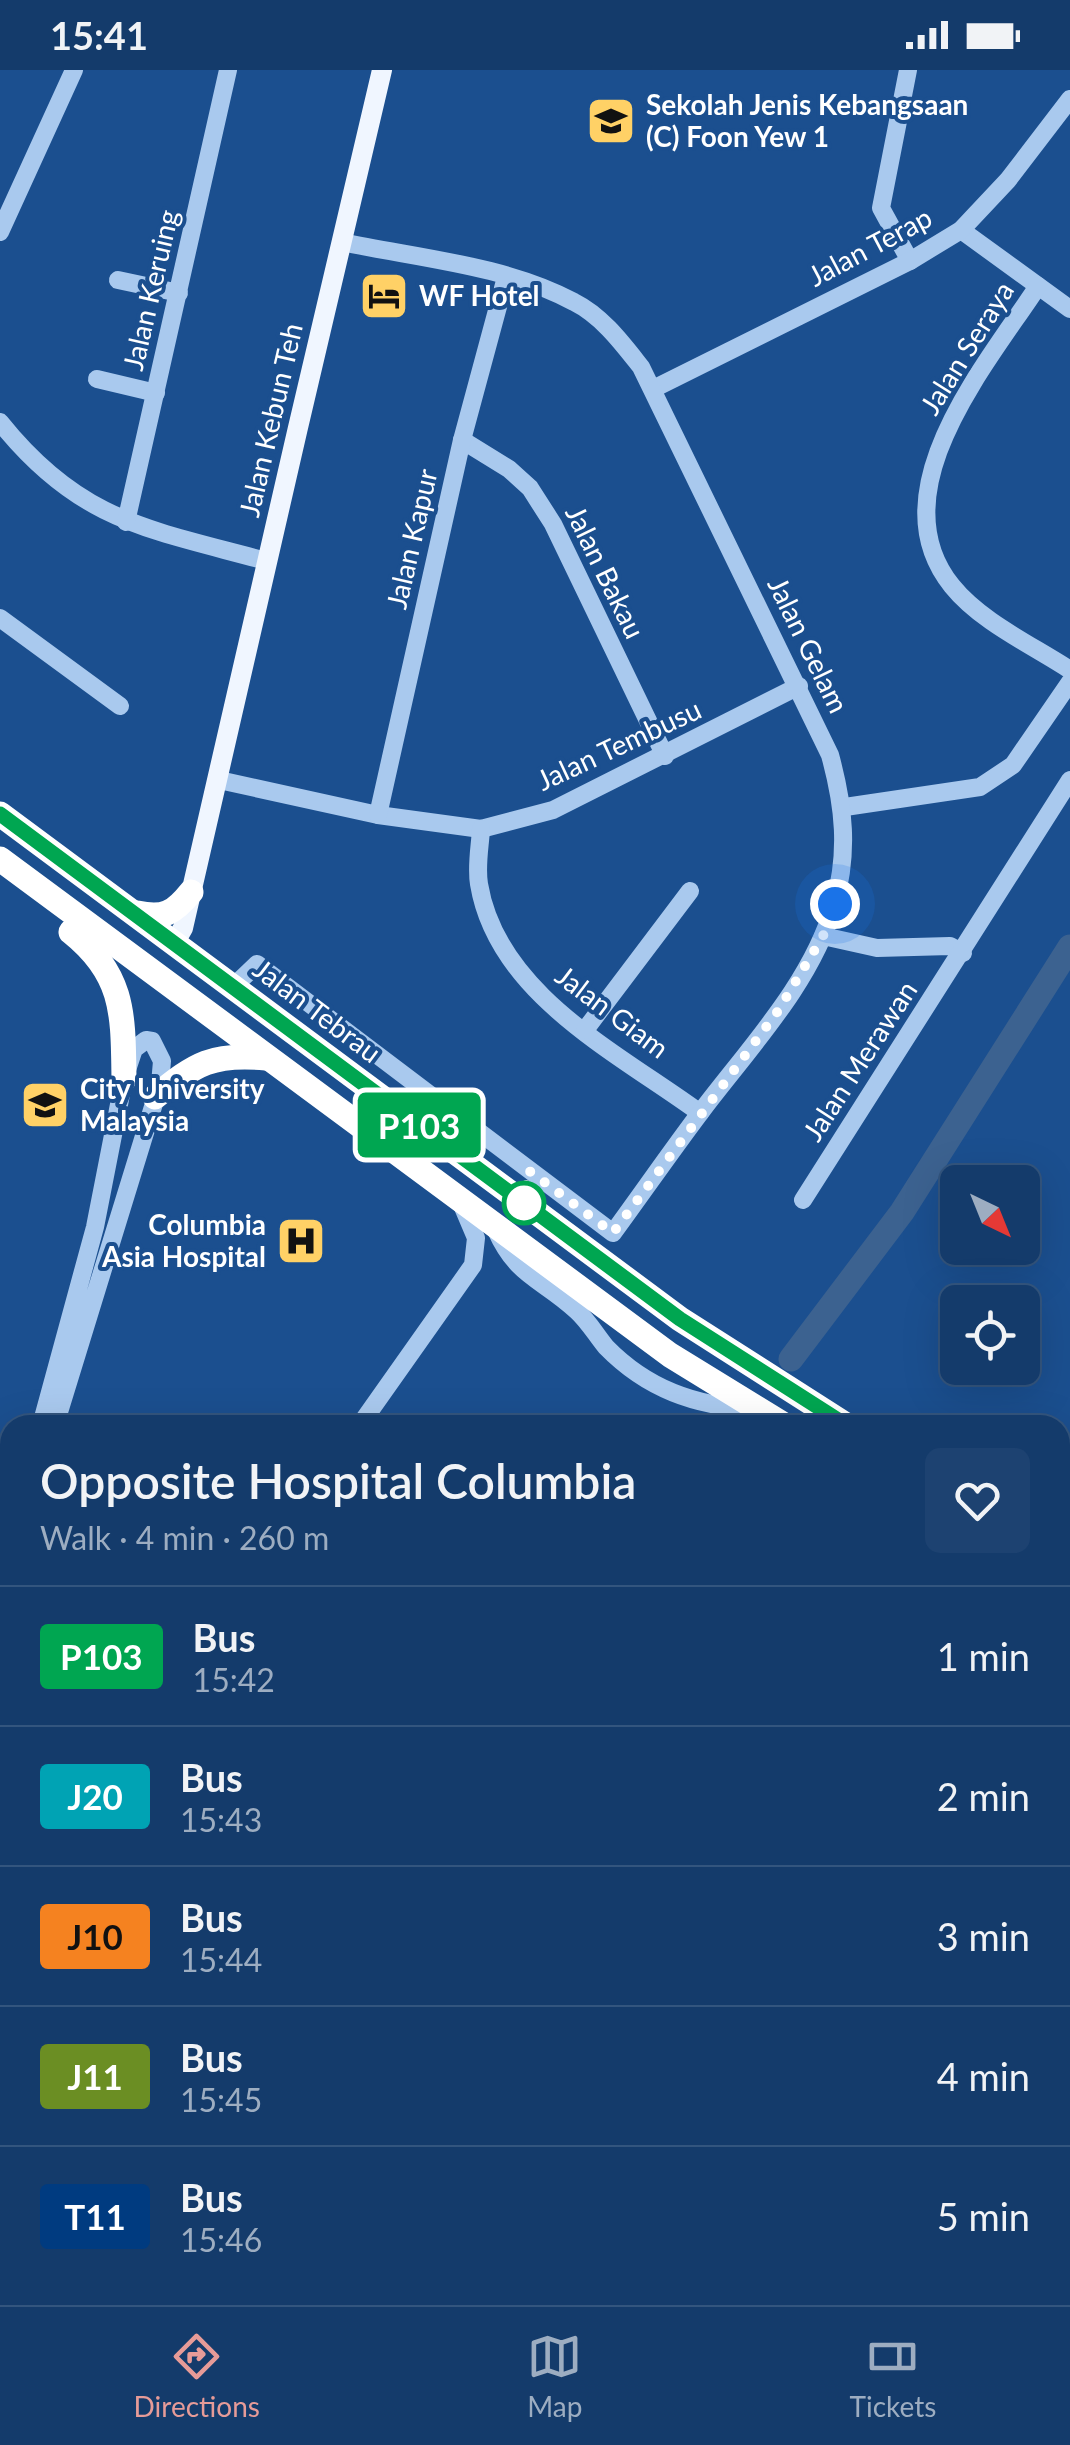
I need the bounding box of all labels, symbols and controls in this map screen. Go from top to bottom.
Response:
text: 15:41 [50,12,148,58]
place label: Sekolah Jenis Kebangsaan (C) Foon Yew 1 [646,87,968,153]
school or university icon: Sekolah Jenis Kebangsaan (C) Foon Yew 1 [585,95,637,147]
street label: Jalan Terap [802,199,937,293]
street label: Jalan Keruing [115,206,185,373]
hotel icon: WF Hotel [358,270,410,322]
street label: Jalan Seraya [912,275,1020,420]
place label: WF Hotel [419,278,540,312]
street label: Jalan Kebun Teh [231,320,309,520]
street label: Jalan Kapur [378,466,444,612]
street label: Jalan Bakau [559,499,653,644]
street label: Jalan Gelam [761,571,856,718]
street label: Jalan Tembusu [531,691,706,797]
your location [810,879,860,929]
street label: Jalan Tebrau [247,951,388,1069]
street label: Jalan Giam [549,958,676,1065]
street label: Jalan Merawan [795,974,924,1147]
place label: City University Malaysia [80,1071,265,1137]
school or university icon: City University Malaysia [19,1079,71,1131]
line badge: P103 [349,1092,489,1158]
text: P103 [378,1104,460,1146]
north arrow [940,1165,1040,1265]
map controls [940,1165,1040,1385]
unlabelled marker [503,1182,545,1224]
place label: Columbia Asia Hospital [101,1207,266,1273]
hospital icon: Columbia Asia Hospital [275,1215,327,1267]
button: locate [940,1285,1040,1385]
button: heart [925,1448,1030,1553]
text: Opposite Hospital Columbia [40,1452,636,1509]
text: Walk · 4 min · 260 m [40,1518,329,1557]
text: Bus [193,1614,255,1660]
text: 1 min [937,1633,1030,1679]
text: P103 [60,1635,143,1677]
text: 15:42 [193,1660,275,1699]
text: Bus [180,1754,243,1800]
text: 2 min [937,1773,1030,1819]
text: J20 [67,1775,123,1817]
text: 15:43 [180,1800,262,1839]
text: Bus [180,1894,243,1940]
text: 3 min [937,1913,1030,1959]
text: J10 [67,1915,123,1957]
text: 15:44 [180,1940,262,1979]
text: Bus [180,2034,243,2080]
text: 4 min [937,2053,1030,2099]
text: J11 [67,2055,123,2097]
text: 15:45 [180,2080,262,2119]
text: Bus [180,2174,243,2220]
text: 5 min [937,2193,1030,2239]
text: T11 [64,2195,126,2237]
text: 15:46 [180,2220,262,2259]
tab: Directions [134,2329,260,2423]
tab: Map [527,2329,582,2423]
tab: Tickets [850,2329,936,2423]

